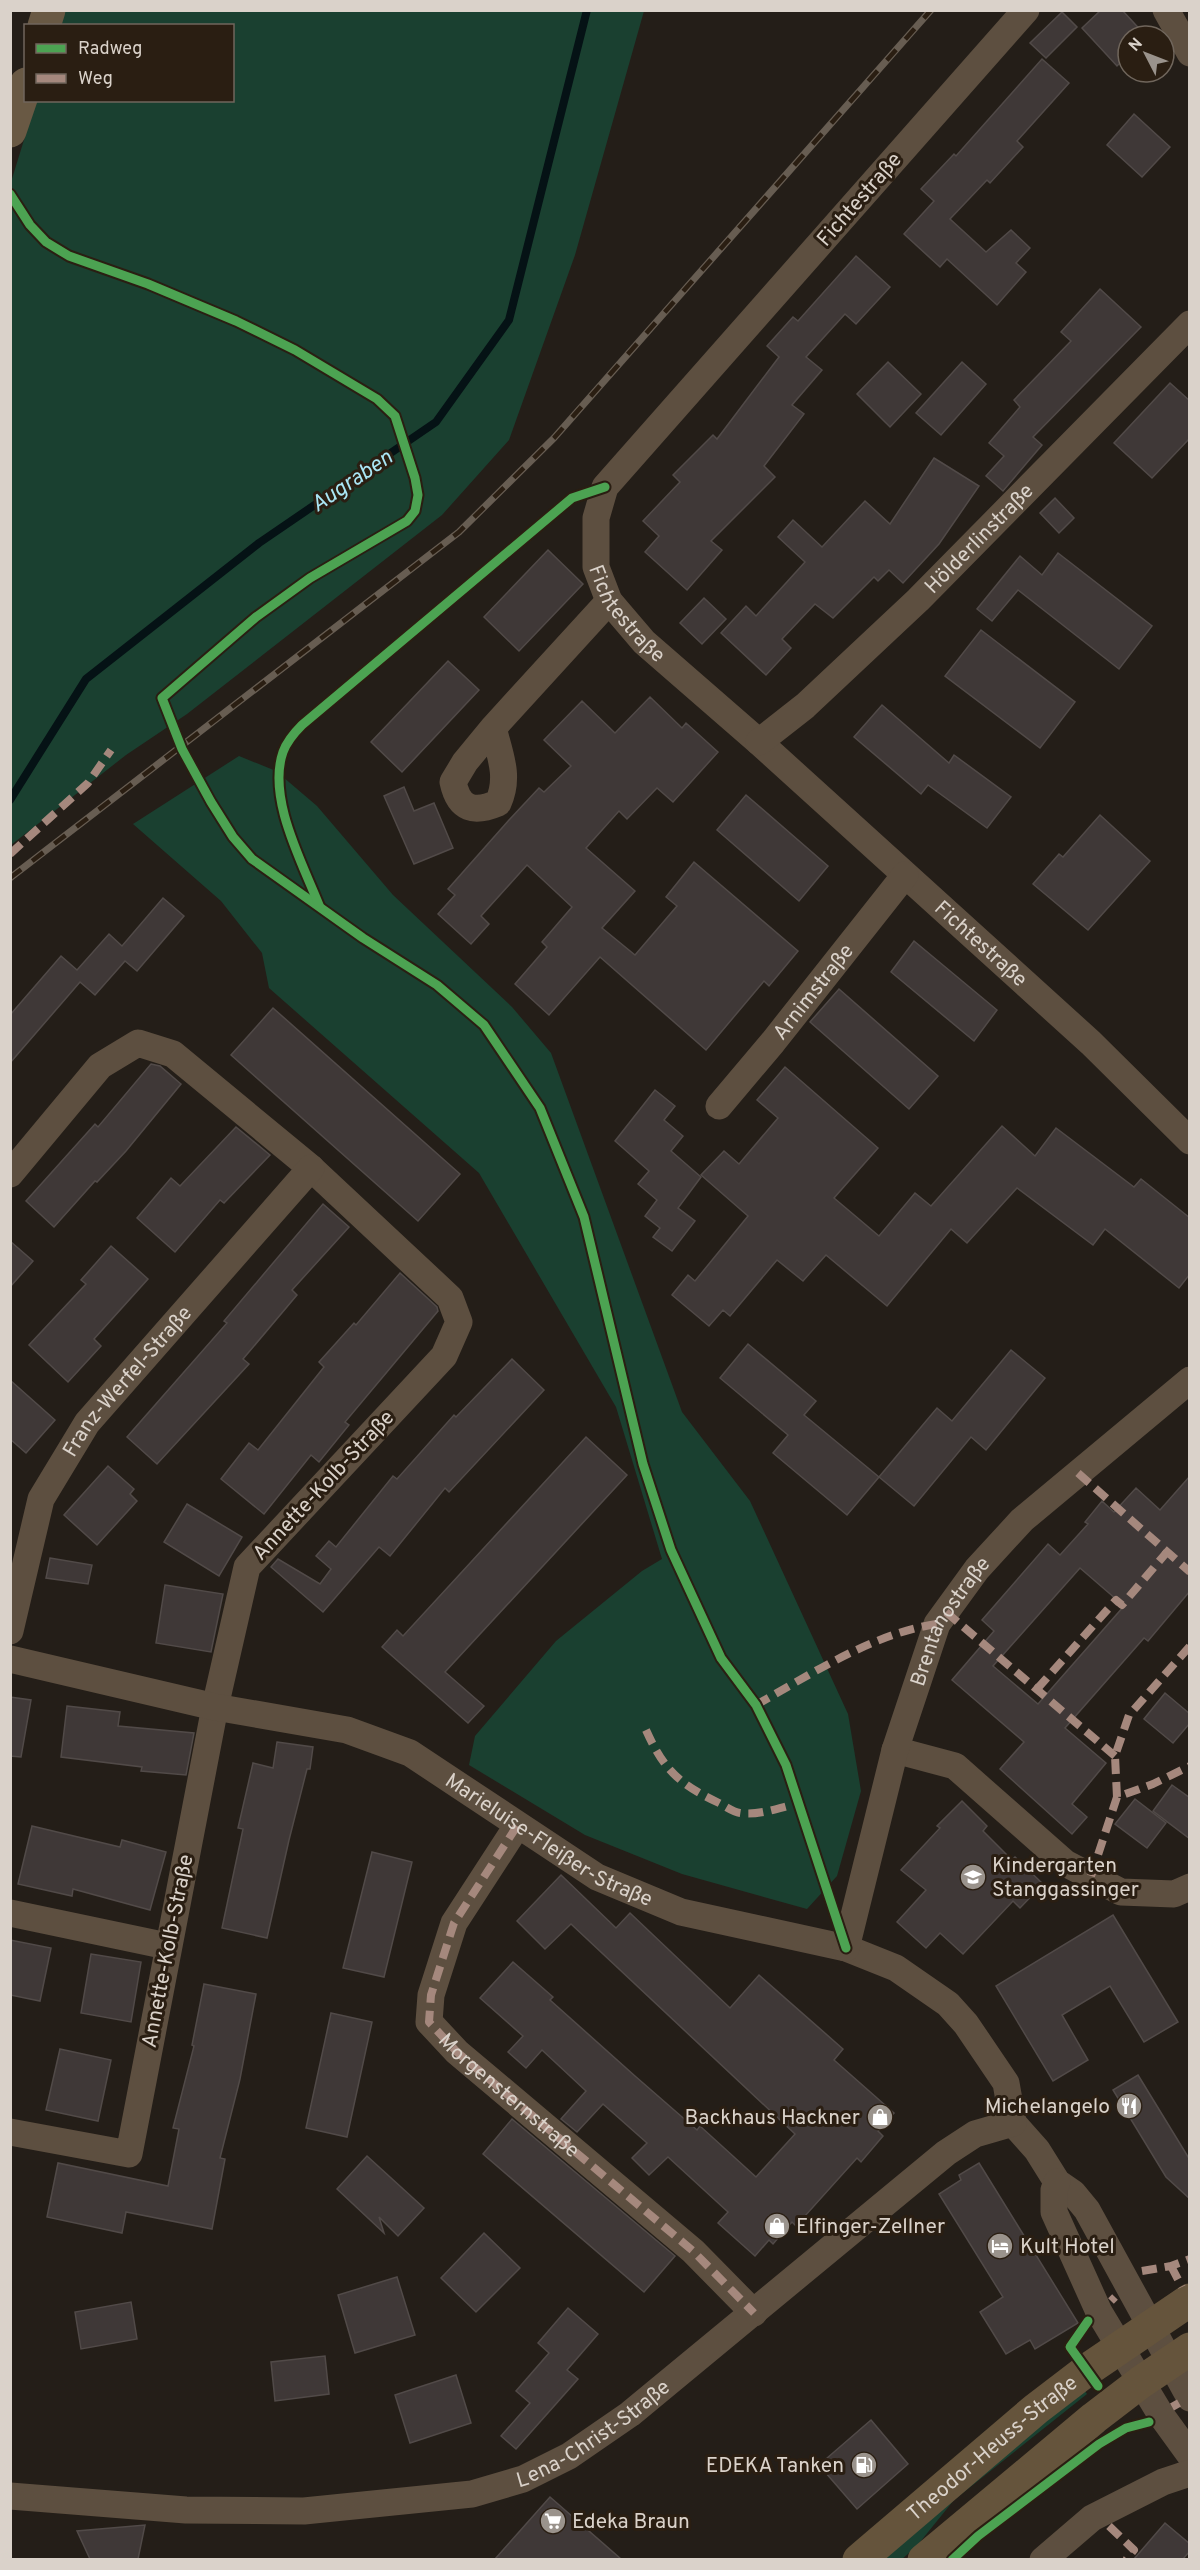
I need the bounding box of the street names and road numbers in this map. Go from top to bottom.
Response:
street label: Fichtestraße [812,147,909,253]
street label: Hölderlinstraße [920,478,1040,600]
street label: Fichtestraße [581,561,670,669]
street label: Fichtestraße [928,895,1032,994]
street label: Arnimstraße [768,939,861,1046]
street label: Franz-Werfel-Straße [58,1301,199,1462]
street label: Annette-Kolb-Straße [247,1405,401,1567]
street label: Brentanostraße [905,1551,997,1690]
street label: Marieluise-Fleißer-Straße [439,1768,656,1914]
street label: Annette-Kolb-Straße [136,1852,200,2050]
street label: Morgensternstraße [431,2028,585,2165]
street label: Theodor-Heuss-Straße [902,2370,1084,2528]
street label: Lena-Christ-Straße [513,2374,676,2495]

